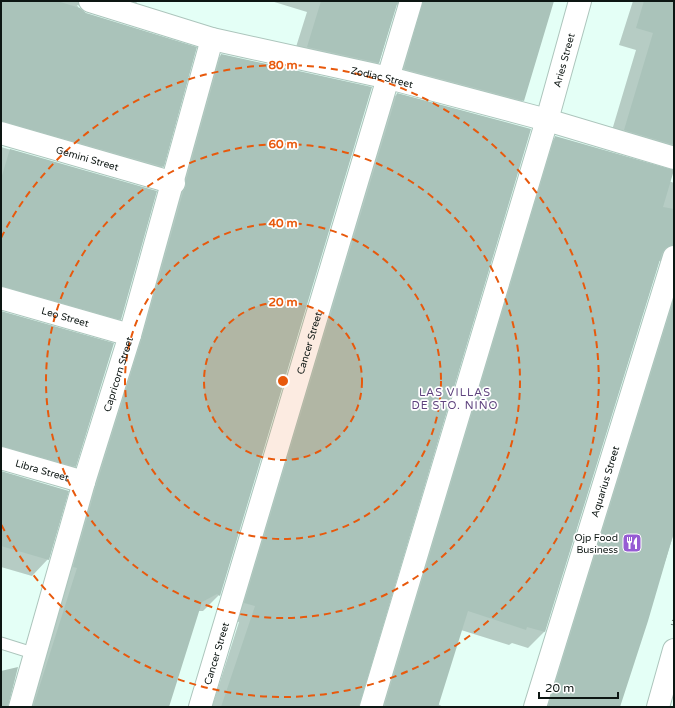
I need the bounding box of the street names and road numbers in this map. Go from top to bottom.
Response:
street label: Aries Street [551,32,578,89]
street label: Zodiac Street [350,65,414,91]
street label: Gemini Street [54,144,120,174]
street label: Leo Street [40,305,90,330]
street label: Cancer Street [295,310,325,376]
street label: Capricorn Street [101,335,136,413]
street label: Aquarius Street [589,445,622,519]
street label: Libra Street [14,457,70,484]
street label: Cancer Street [202,621,232,686]

